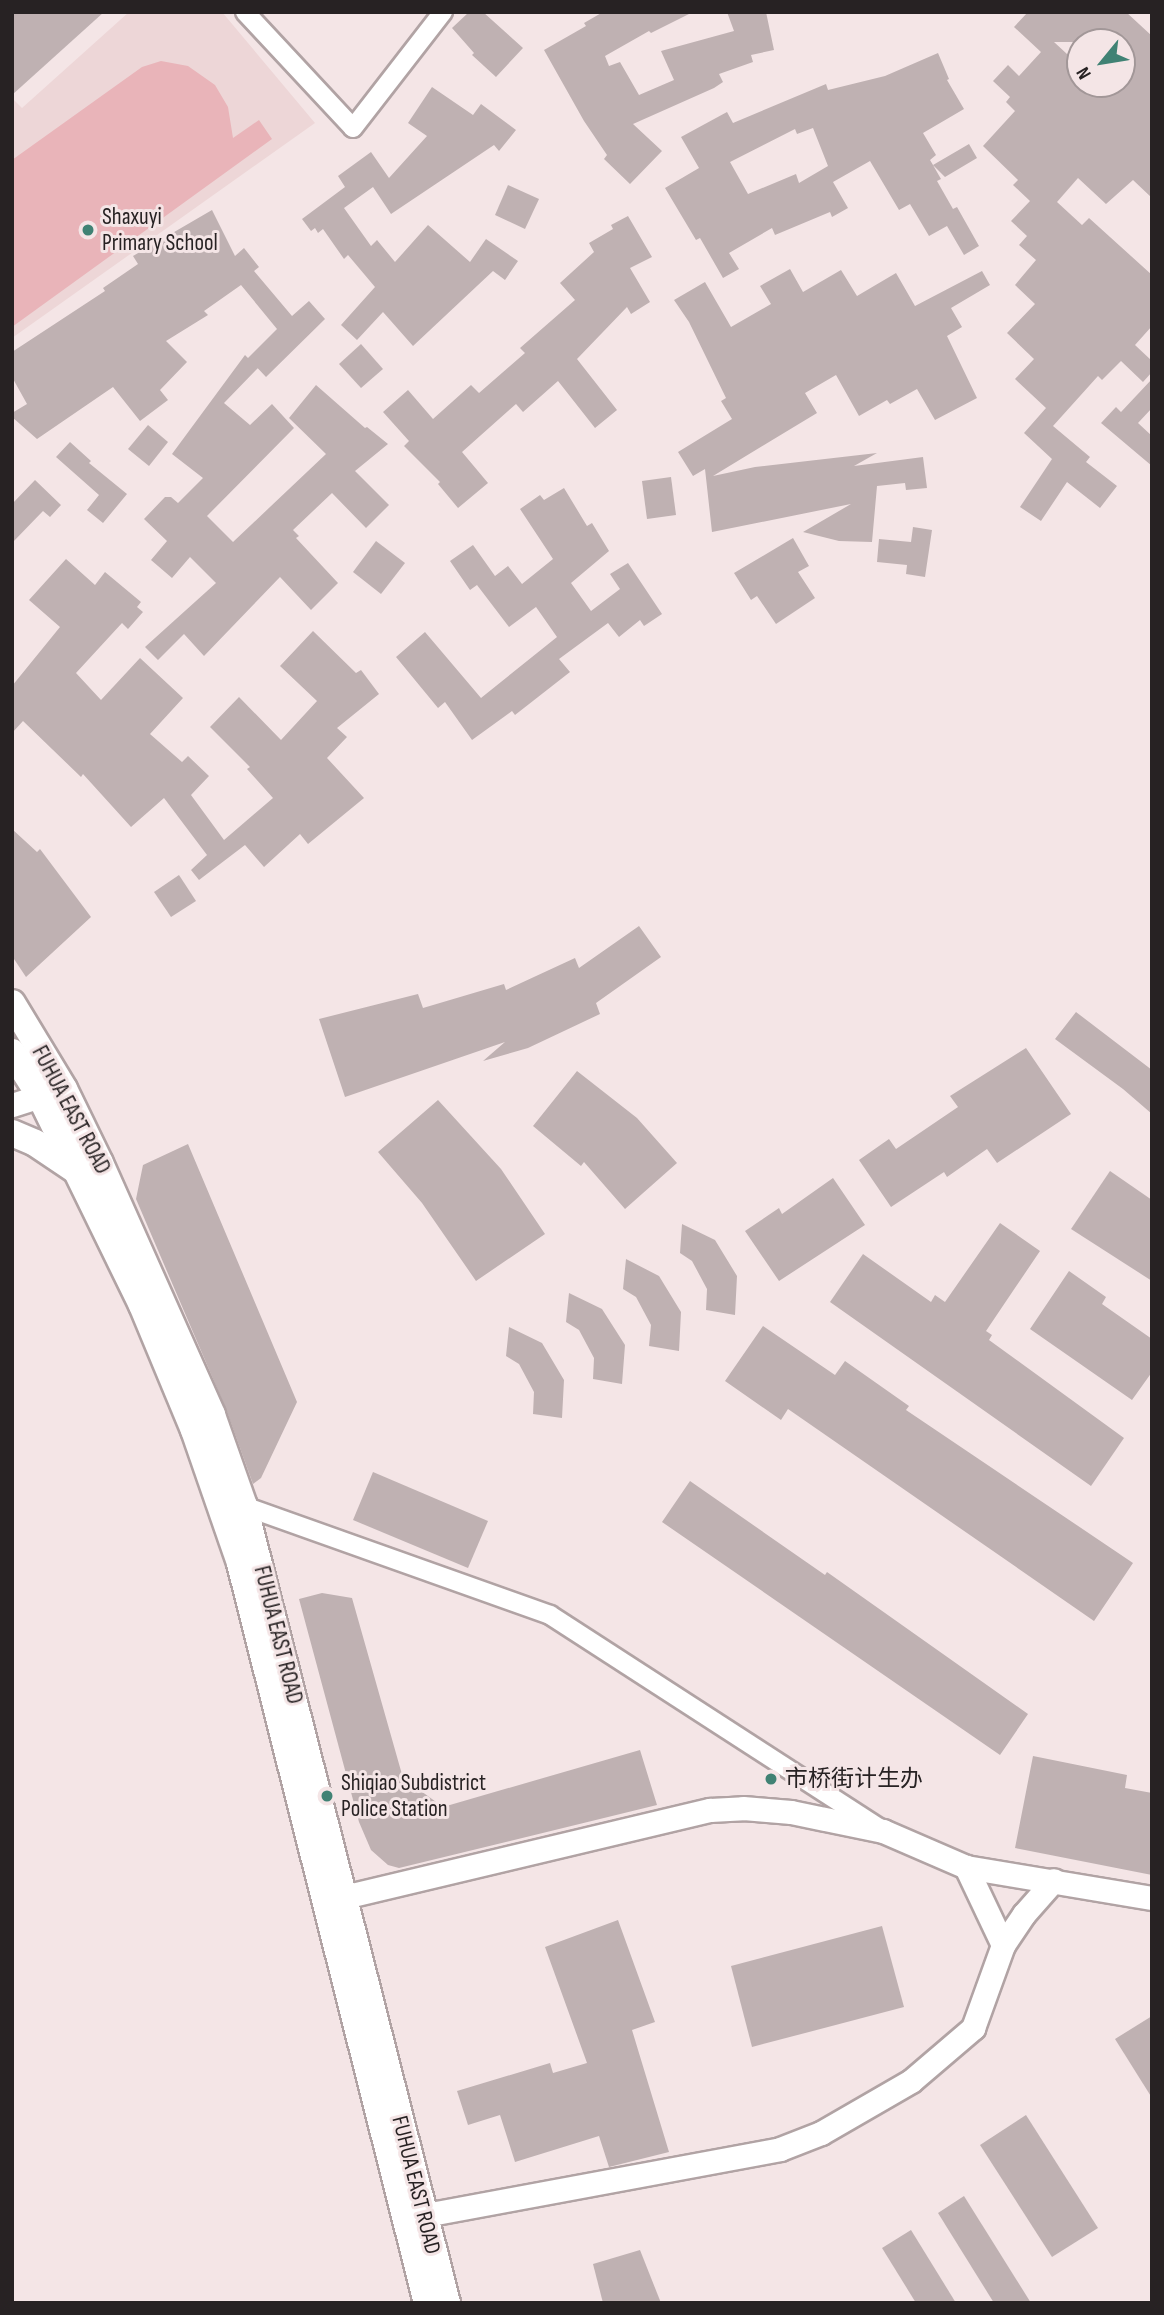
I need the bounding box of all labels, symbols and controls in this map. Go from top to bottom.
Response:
north arrow [1066,28,1136,98]
text: N [1072,63,1097,83]
place label: Shaxuyi Primary School [102,203,218,257]
marker: Shaxuyi Primary School [80,222,96,238]
street label: FUHUA EAST ROAD [26,1041,116,1179]
street label: FUHUA EAST ROAD [248,1563,308,1707]
place label: 市桥街计生办 [785,1765,923,1793]
place label: Shiqiao Subdistrict Police Station [341,1769,486,1823]
marker: 市桥街计生办 [763,1771,779,1787]
marker: Shiqiao Subdistrict Police Station [319,1788,335,1804]
street label: FUHUA EAST ROAD [386,2113,446,2257]

